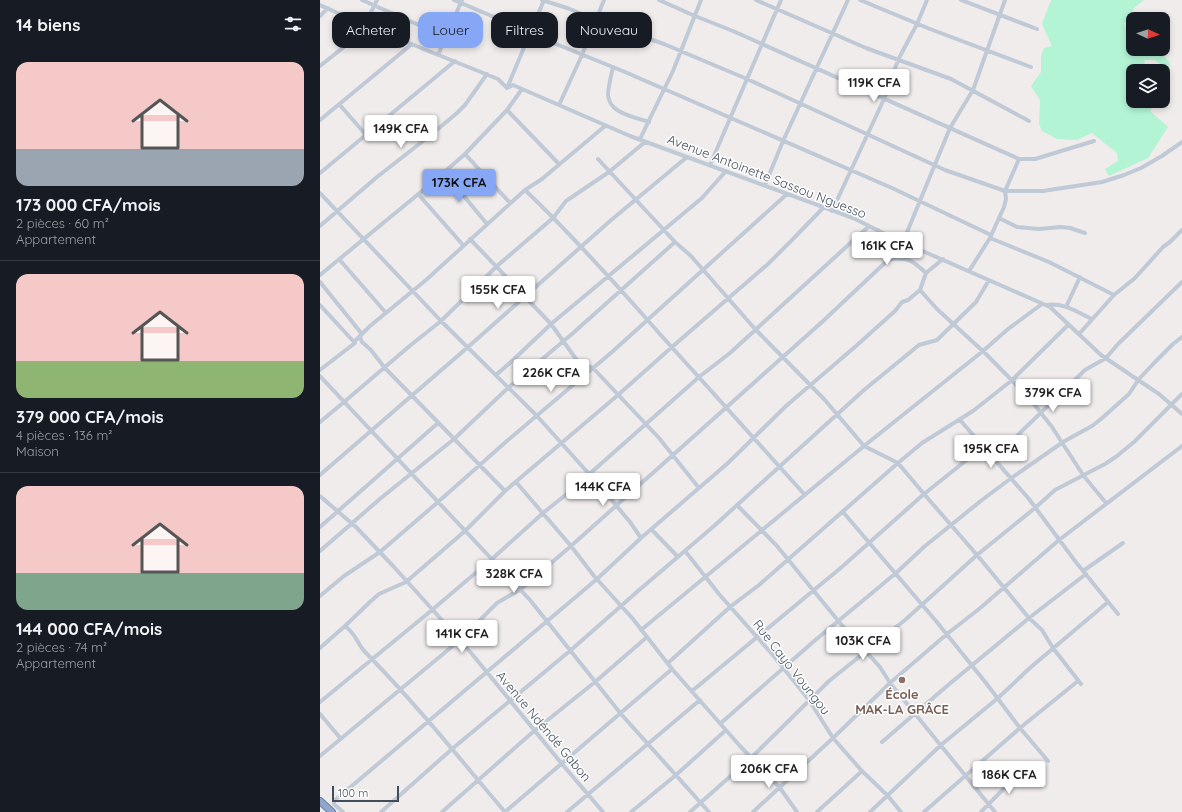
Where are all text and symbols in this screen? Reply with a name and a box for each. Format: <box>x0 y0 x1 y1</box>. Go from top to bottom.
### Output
chip: Acheter <box>332 12 410 48</box>
chip: Louer <box>418 12 483 48</box>
chip: Filtres <box>491 12 558 48</box>
chip: Nouveau <box>566 12 652 48</box>
north arrow <box>1126 12 1170 56</box>
map controls <box>1126 12 1170 108</box>
icon: filters <box>282 13 304 35</box>
text: 14 biens <box>16 14 80 35</box>
button: layers <box>1126 64 1170 108</box>
pin: 119K CFA <box>833 69 915 103</box>
text: 119K CFA <box>847 74 901 90</box>
icon: home <box>124 88 196 160</box>
pin: 149K CFA <box>360 115 442 149</box>
text: 149K CFA <box>373 120 429 136</box>
street label: Avenue Antoinette Sassou Nguesso <box>665 131 869 221</box>
pin: 173K CFA <box>418 169 500 203</box>
text: 173K CFA <box>432 174 486 190</box>
text: 173 000 CFA/mois <box>16 194 161 215</box>
text: 2 pièces · 60 m² <box>16 215 109 231</box>
text: Appartement <box>16 231 96 247</box>
pin: 161K CFA <box>846 232 928 266</box>
text: 161K CFA <box>861 237 913 253</box>
pin: 155K CFA <box>457 276 539 310</box>
text: 155K CFA <box>470 281 526 297</box>
icon: home <box>124 300 196 372</box>
pin: 226K CFA <box>510 359 592 393</box>
text: 226K CFA <box>522 364 580 380</box>
pin: 379K CFA <box>1012 379 1094 413</box>
text: 379K CFA <box>1024 384 1082 400</box>
text: 379 000 CFA/mois <box>16 406 164 427</box>
text: 4 pièces · 136 m² <box>16 427 112 443</box>
pin: 195K CFA <box>950 435 1032 469</box>
text: 195K CFA <box>963 440 1019 456</box>
text: Maison <box>16 443 59 459</box>
pin: 144K CFA <box>562 473 644 507</box>
text: 144K CFA <box>575 478 631 494</box>
icon: home <box>124 512 196 584</box>
pin: 328K CFA <box>473 560 555 594</box>
text: 328K CFA <box>485 565 543 581</box>
street label: Rue Cayo Voungou <box>750 616 834 718</box>
text: 144 000 CFA/mois <box>16 618 162 639</box>
pin: 141K CFA <box>421 620 503 654</box>
text: 141K CFA <box>436 625 488 641</box>
pin: 103K CFA <box>822 627 904 661</box>
text: 103K CFA <box>835 632 891 648</box>
text: 2 pièces · 74 m² <box>16 639 107 655</box>
text: Appartement <box>16 655 96 671</box>
street label: Avenue Ndéndé Gabon <box>493 667 595 785</box>
marker: École MAK-LA GRÂCE <box>897 675 907 685</box>
place label: École MAK-LA GRÂCE <box>855 686 949 717</box>
pin: 206K CFA <box>728 755 810 789</box>
text: 206K CFA <box>740 760 798 776</box>
pin: 186K CFA <box>968 761 1050 795</box>
text: 186K CFA <box>982 766 1036 782</box>
scale bar <box>332 784 399 803</box>
text: 100 m <box>338 786 368 800</box>

